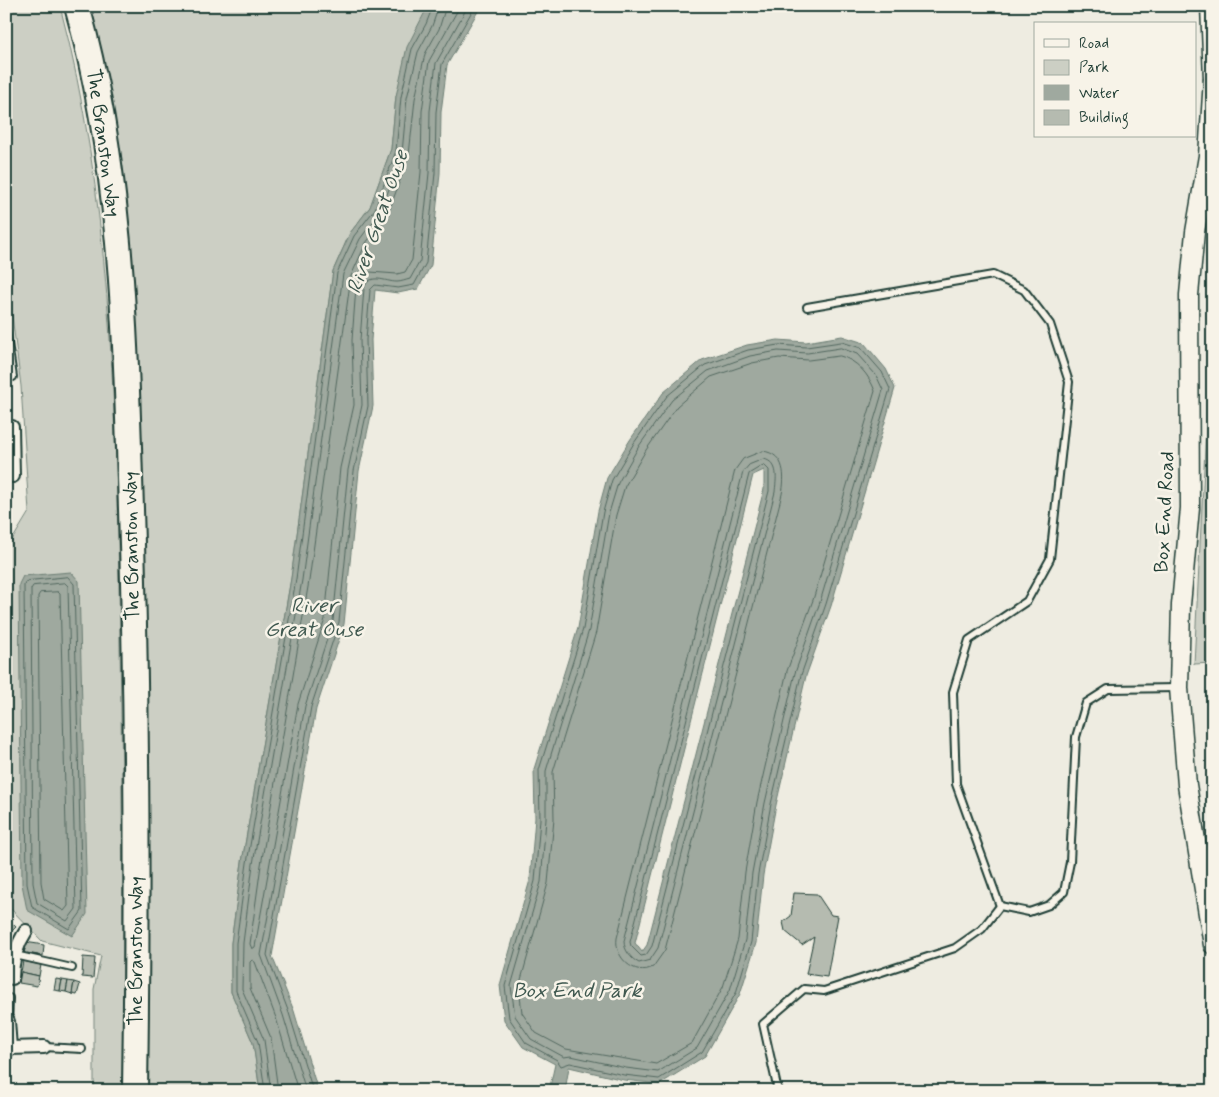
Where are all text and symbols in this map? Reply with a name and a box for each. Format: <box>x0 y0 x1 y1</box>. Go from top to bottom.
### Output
legend <box>1034 22 1196 138</box>
text: Road <box>1079 34 1109 54</box>
text: Park <box>1079 58 1109 78</box>
street label: The Branston Way <box>79 67 127 219</box>
text: Water <box>1079 84 1119 104</box>
text: Building <box>1079 108 1129 129</box>
water label: River Great Ouse <box>340 145 416 298</box>
street label: Box End Road <box>1148 451 1182 573</box>
street label: The Branston Way <box>117 471 147 621</box>
water label: River Great Ouse <box>265 592 365 644</box>
street label: The Branston Way <box>123 876 150 1026</box>
water label: Box End Park <box>513 977 643 1005</box>

